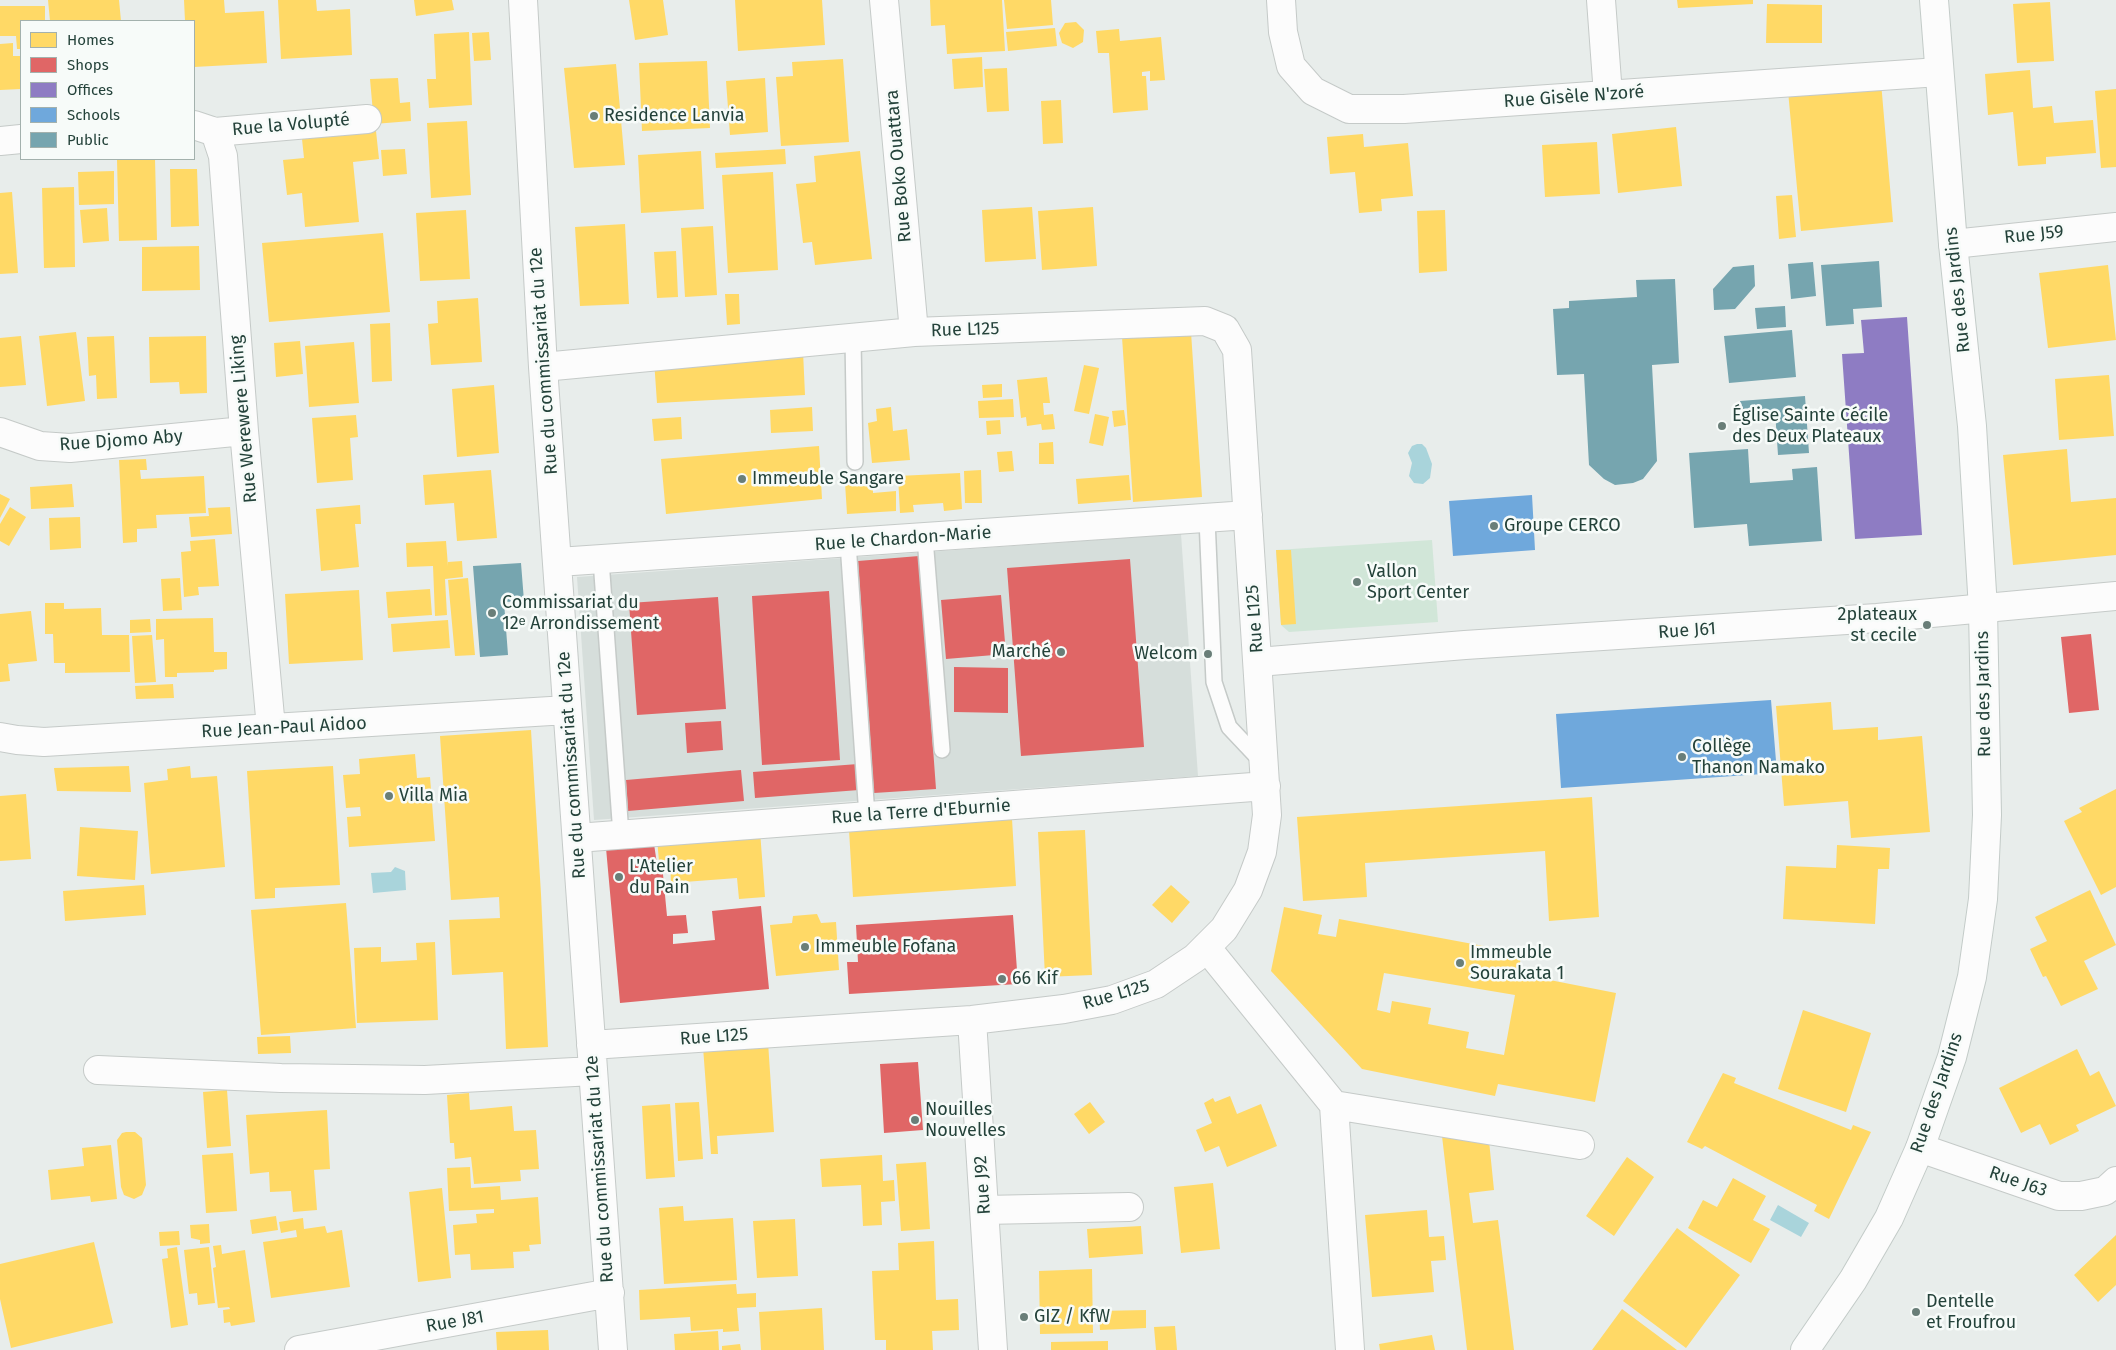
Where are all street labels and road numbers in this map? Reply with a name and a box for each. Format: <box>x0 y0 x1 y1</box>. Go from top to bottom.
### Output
street label: Rue Gisèle N'zoré <box>1503 81 1645 113</box>
street label: Rue Boko Ouattara <box>882 89 916 243</box>
street label: Rue la Volupté <box>231 109 351 141</box>
street label: Rue J59 <box>2003 221 2065 249</box>
street label: Rue des Jardins <box>1941 226 1975 354</box>
street label: Rue du commissariat du 12e <box>525 246 563 476</box>
street label: Rue L125 <box>930 318 1000 342</box>
street label: Rue Werewere Liking <box>226 334 262 504</box>
street label: Rue Djomo Aby <box>59 426 183 456</box>
street label: Rue le Chardon-Marie <box>814 522 992 556</box>
street label: Rue L125 <box>1242 584 1268 654</box>
street label: Rue J61 <box>1657 618 1717 644</box>
street label: Rue des Jardins <box>1972 631 1996 757</box>
street label: Rue du commissariat du 12e <box>553 650 591 880</box>
street label: Rue Jean-Paul Aidoo <box>201 713 367 743</box>
street label: Rue la Terre d'Eburnie <box>831 795 1011 829</box>
street label: Rue L125 <box>1080 975 1152 1015</box>
street label: Rue L125 <box>679 1024 749 1050</box>
street label: Rue des Jardins <box>1906 1030 1968 1156</box>
street label: Rue du commissariat du 12e <box>581 1054 619 1284</box>
street label: Rue J92 <box>970 1155 996 1215</box>
street label: Rue J63 <box>1986 1162 2050 1202</box>
street label: Rue J81 <box>424 1306 486 1338</box>

